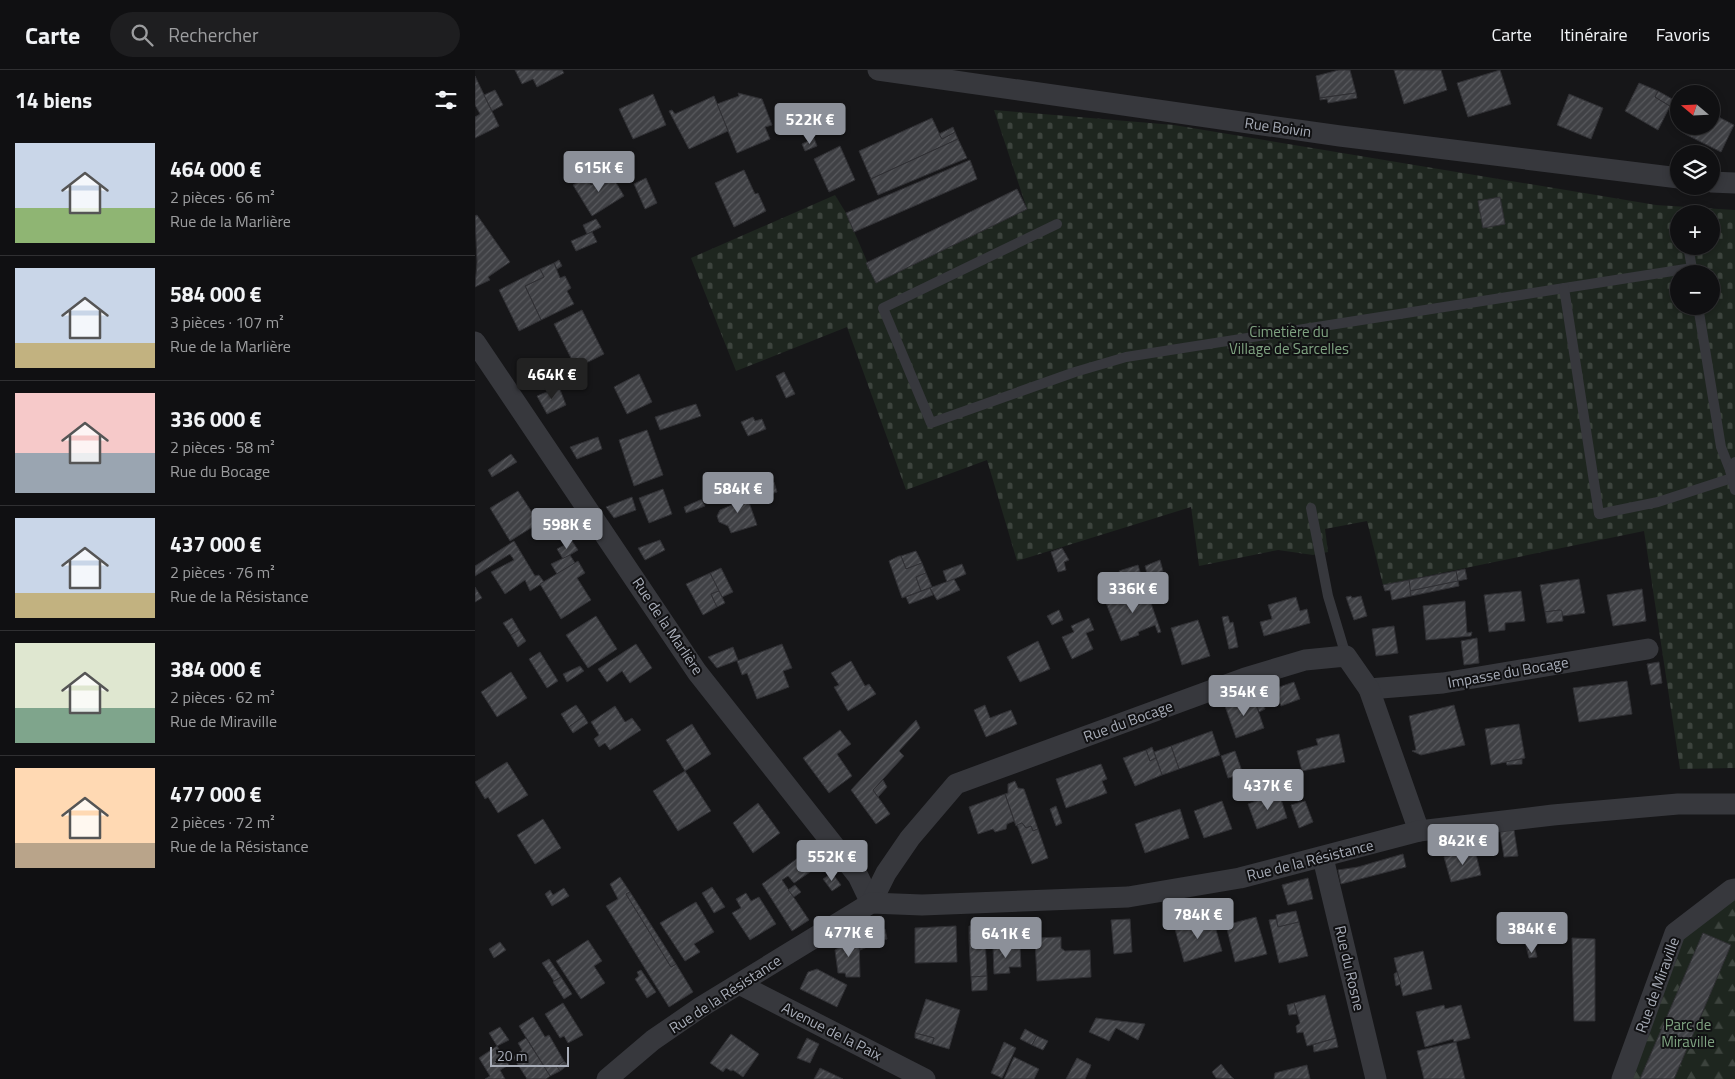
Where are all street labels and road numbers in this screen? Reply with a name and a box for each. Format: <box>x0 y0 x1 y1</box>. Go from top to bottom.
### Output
street label: Rue Boivin <box>1243 111 1313 143</box>
street label: Rue de la Marlière <box>627 573 709 679</box>
street label: Impasse du Bocage <box>1446 650 1570 694</box>
street label: Rue du Bocage <box>1080 694 1176 748</box>
street label: Rue de la Résistance <box>1244 833 1376 887</box>
street label: Rue du Rosne <box>1329 923 1371 1013</box>
street label: Rue de Miraville <box>1629 934 1685 1036</box>
street label: Rue de la Résistance <box>664 949 786 1039</box>
street label: Avenue de la Paix <box>778 996 886 1066</box>

